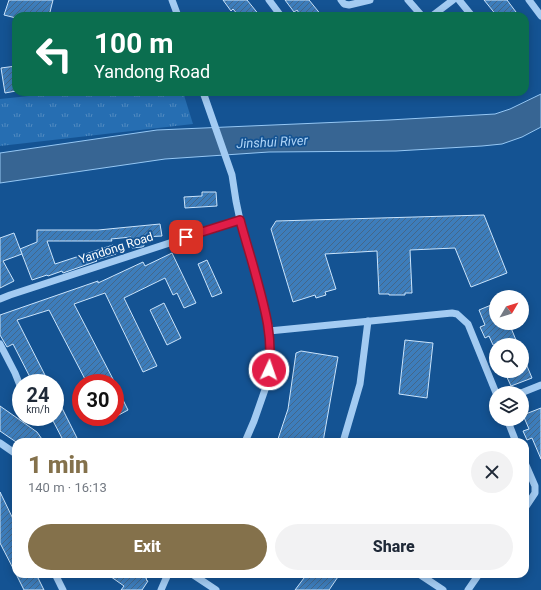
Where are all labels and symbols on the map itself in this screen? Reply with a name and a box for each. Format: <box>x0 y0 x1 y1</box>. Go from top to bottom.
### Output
water label: Jinshui River <box>236 133 309 151</box>
pin <box>169 220 203 254</box>
street label: Yandong Road <box>77 229 155 267</box>
north arrow <box>489 290 529 330</box>
position arrow <box>248 349 290 391</box>
speed limit sign: 30 <box>72 374 124 426</box>

